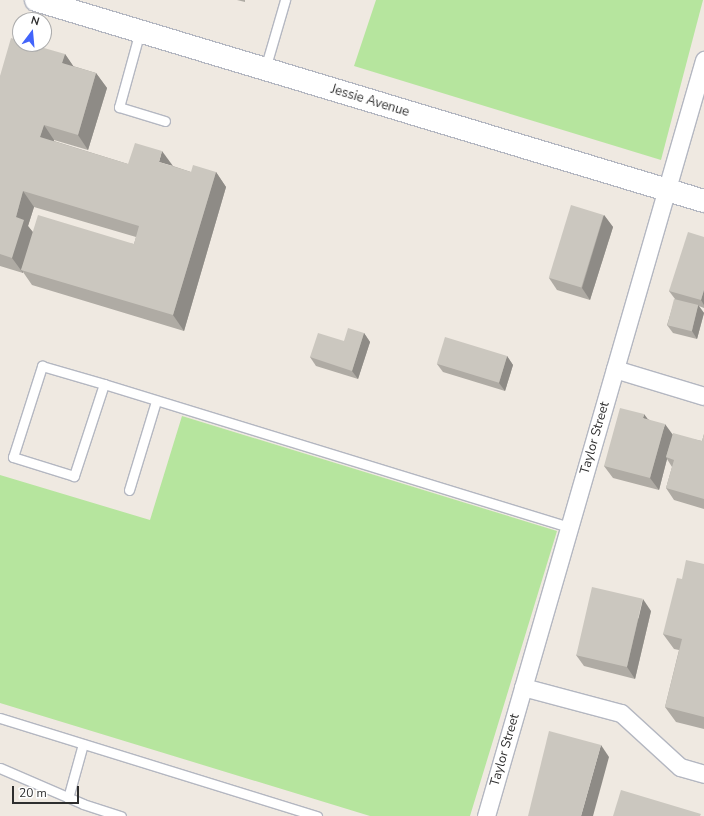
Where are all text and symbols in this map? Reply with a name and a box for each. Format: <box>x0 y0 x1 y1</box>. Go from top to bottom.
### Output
north arrow <box>12 12 52 52</box>
text: N <box>29 13 41 29</box>
street label: Jessie Avenue <box>329 82 411 120</box>
street label: Taylor Street <box>577 400 613 476</box>
street label: Taylor Street <box>487 712 523 788</box>
scale bar <box>14 778 81 804</box>
text: 20 m <box>19 785 47 801</box>

